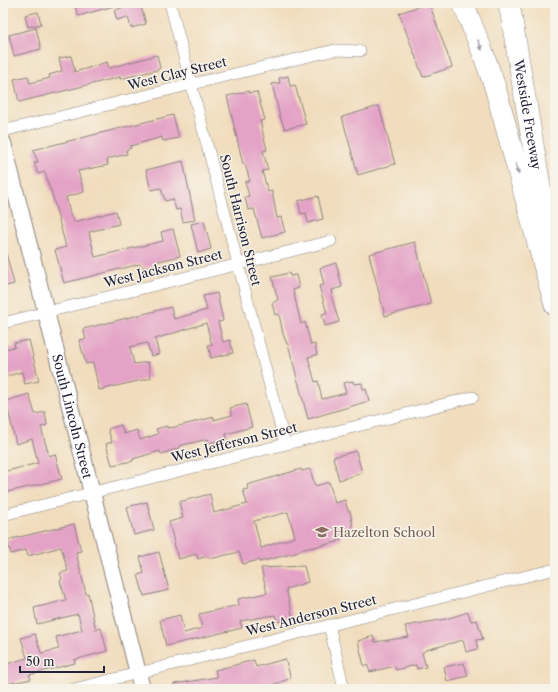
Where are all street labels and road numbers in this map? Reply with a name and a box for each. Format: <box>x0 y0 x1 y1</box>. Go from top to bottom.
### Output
street label: West Clay Street <box>125 53 229 93</box>
street label: Westside Freeway <box>511 57 545 171</box>
street label: South Harrison Street <box>217 153 265 288</box>
street label: West Jackson Street <box>101 245 224 291</box>
street label: South Lincoln Street <box>49 352 96 481</box>
street label: West Jefferson Street <box>168 418 299 466</box>
street label: West Anderson Street <box>243 591 378 639</box>

